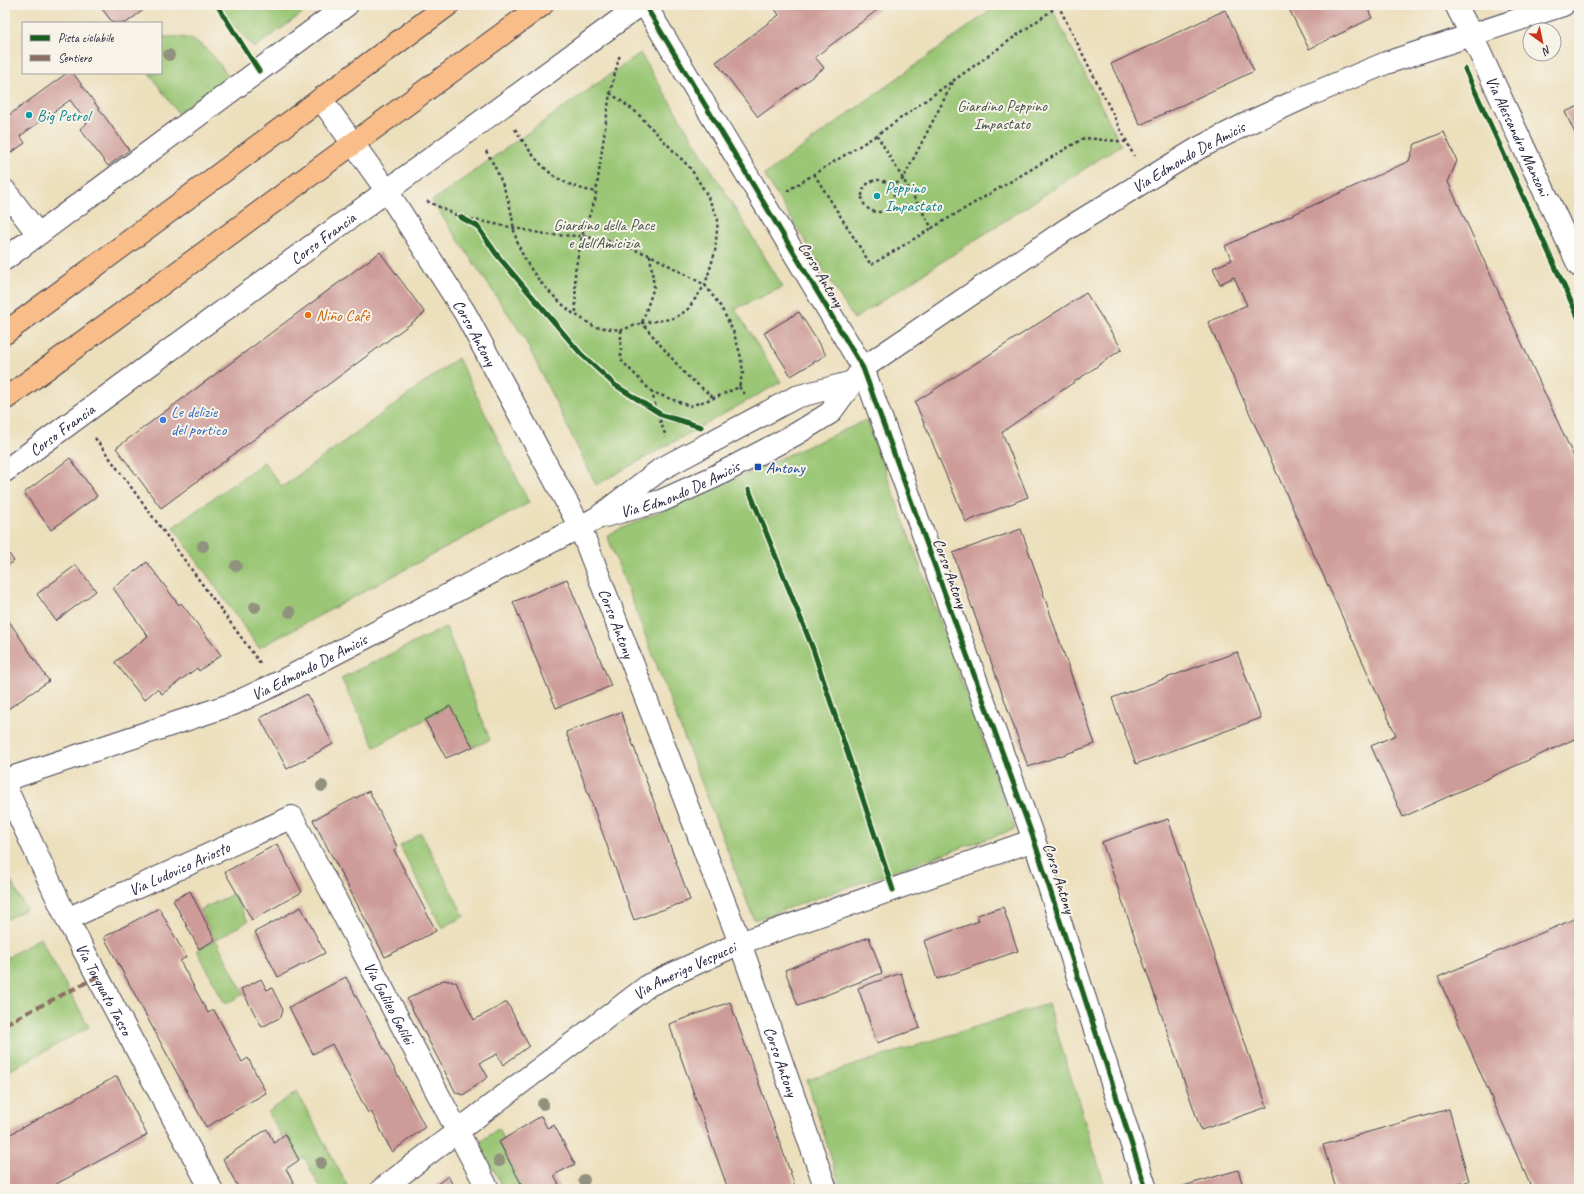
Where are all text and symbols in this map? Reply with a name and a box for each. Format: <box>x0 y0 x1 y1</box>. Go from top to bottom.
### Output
legend <box>22 22 162 74</box>
north arrow <box>1522 22 1562 62</box>
text: Pista ciclabile <box>58 30 114 46</box>
text: N <box>1539 43 1554 59</box>
text: Sentiero <box>58 50 92 66</box>
street label: Via Alessandro Manzoni <box>1481 73 1555 201</box>
park label: Giardino Peppino Impastato <box>957 96 1048 134</box>
place label: Big Petrol <box>37 106 93 126</box>
marker: Big Petrol <box>24 110 34 120</box>
street label: Via Edmondo De Amicis <box>1129 117 1250 198</box>
place label: Peppino Impastato <box>885 178 943 216</box>
marker: Peppino Impastato <box>872 191 882 201</box>
street label: Corso Francia <box>287 207 361 269</box>
park label: Giardino della Pace e dell'Amicizia <box>553 215 656 253</box>
street label: Corso Antony <box>794 238 849 312</box>
street label: Corso Antony <box>448 296 501 371</box>
place label: Niño Cafè <box>316 306 371 326</box>
marker: Niño Cafè <box>303 310 313 320</box>
street label: Corso Francia <box>26 399 100 461</box>
place label: Le delizie del portico <box>171 402 228 440</box>
marker: Le delizie del portico <box>158 415 168 425</box>
street label: Via Edmondo De Amicis <box>618 456 744 522</box>
place label: Antony <box>766 458 806 478</box>
marker: Antony <box>753 462 763 472</box>
street label: Corso Antony <box>928 536 972 612</box>
street label: Corso Antony <box>594 586 639 663</box>
street label: Via Edmondo De Amicis <box>248 629 372 705</box>
street label: Via Ludovico Ariosto <box>126 837 234 901</box>
street label: Corso Antony <box>1038 841 1080 917</box>
street label: Via Amerigo Vespucci <box>629 937 741 1005</box>
street label: Via Torquato Tasso <box>71 940 137 1041</box>
street label: Via Galileo Galilei <box>359 959 420 1050</box>
street label: Corso Antony <box>759 1024 802 1101</box>

